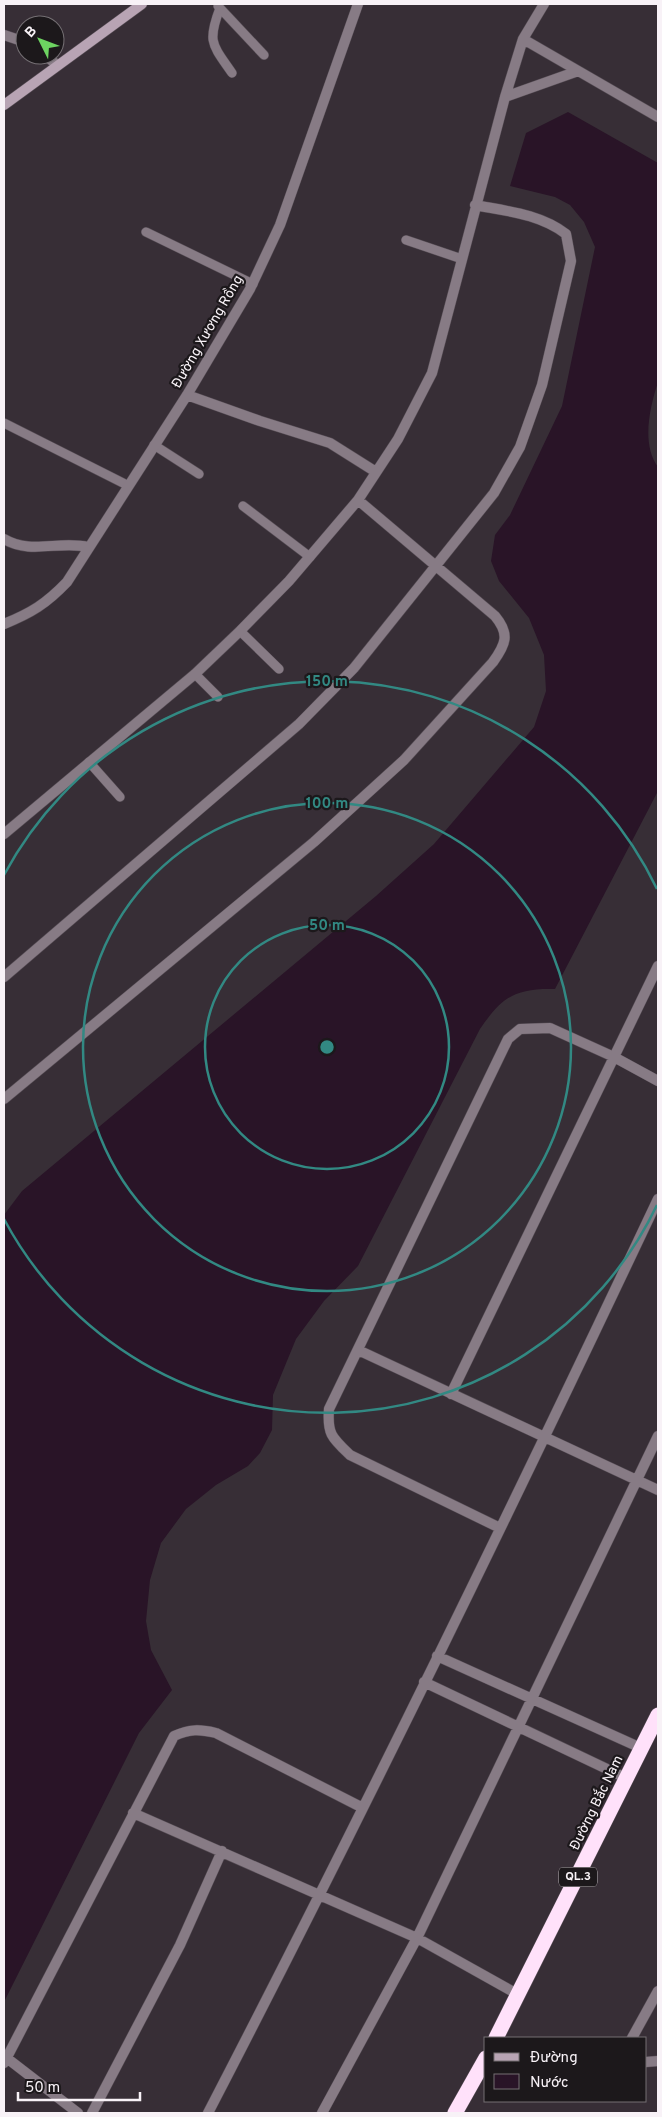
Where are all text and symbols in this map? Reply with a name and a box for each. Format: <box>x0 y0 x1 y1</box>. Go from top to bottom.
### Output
north arrow <box>15 15 65 65</box>
text: B <box>22 23 41 42</box>
street label: Đường Xương Rồng <box>169 272 247 392</box>
text: 150 m <box>306 673 348 692</box>
text: 100 m <box>306 795 348 814</box>
text: 50 m <box>309 917 345 936</box>
centre of rings <box>318 1038 336 1056</box>
street label: Đường Bắc Nam <box>566 1752 627 1853</box>
road number: QL.3 <box>559 1868 597 1886</box>
legend <box>484 2037 647 2102</box>
text: Đường <box>530 2049 578 2068</box>
scale bar <box>18 2070 140 2102</box>
text: Nước <box>530 2074 569 2093</box>
text: 50 m <box>25 2079 60 2098</box>

